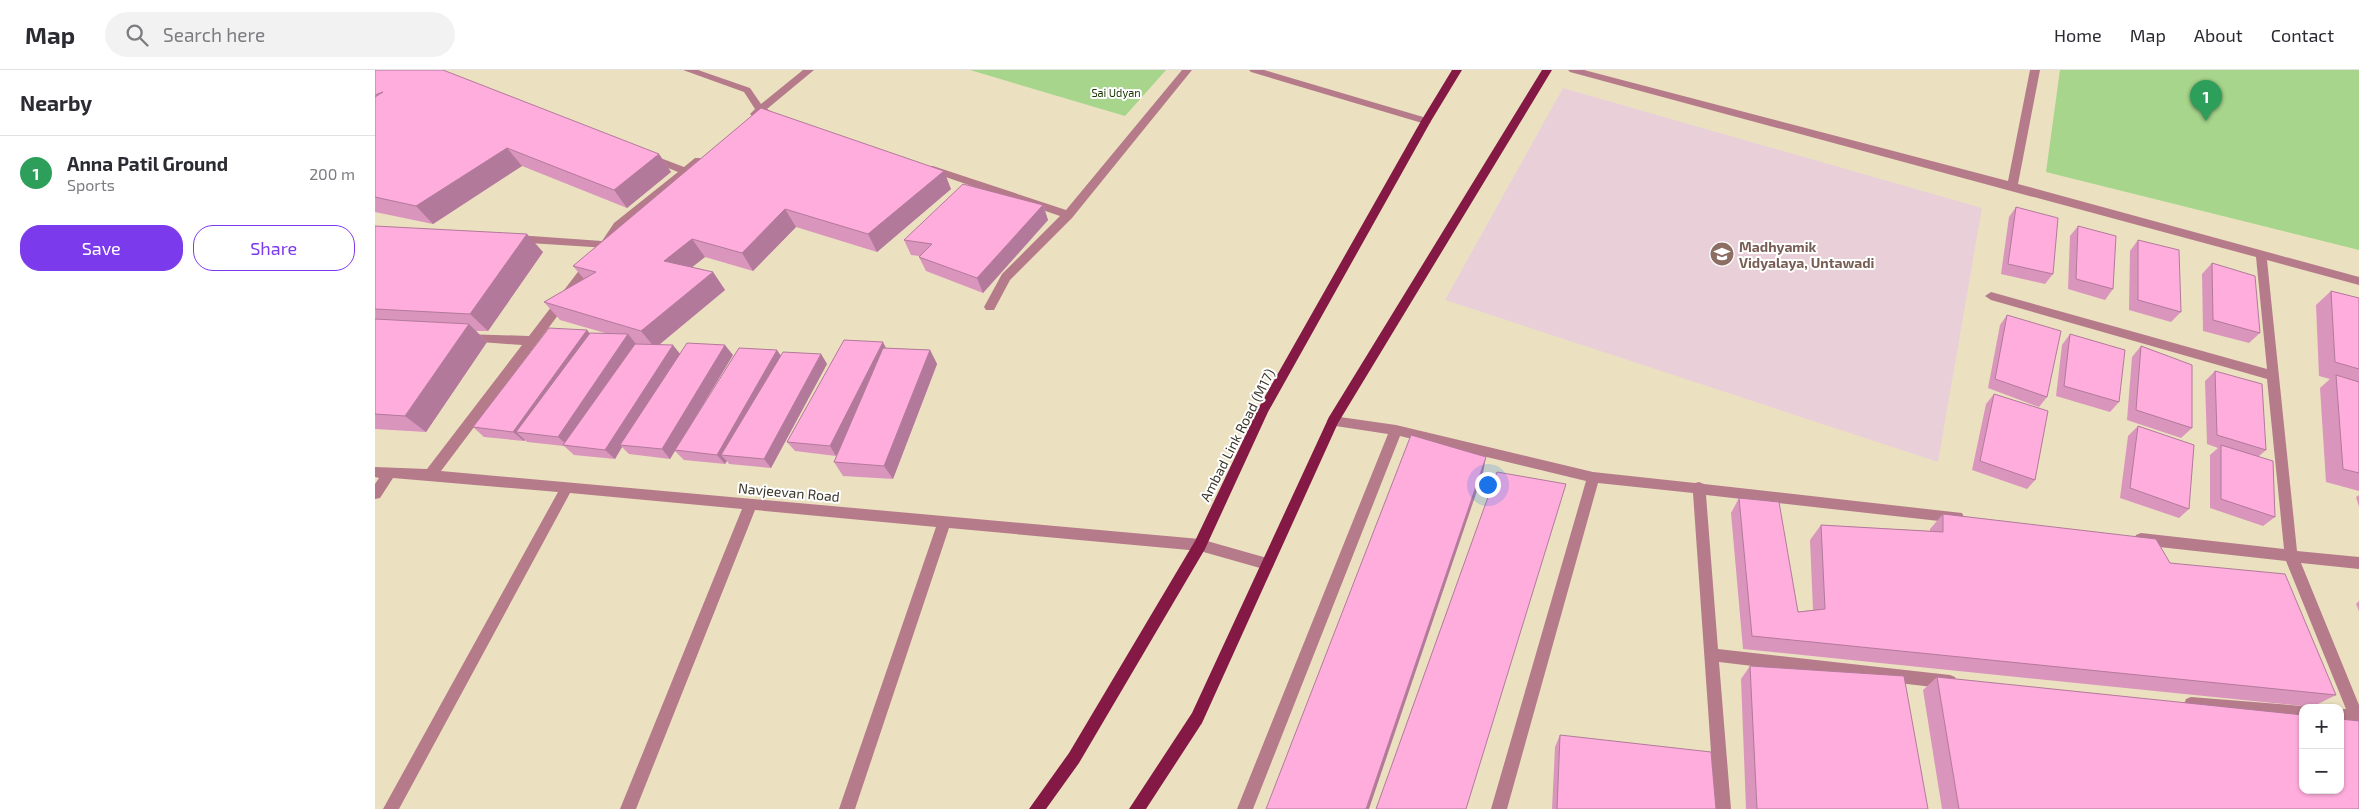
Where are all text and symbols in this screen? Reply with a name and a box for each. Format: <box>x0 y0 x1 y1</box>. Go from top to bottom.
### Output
search box <box>105 12 455 57</box>
text: Map <box>25 20 75 49</box>
icon: search <box>123 21 151 49</box>
text: Search here <box>163 23 265 46</box>
text: Home <box>2054 24 2102 46</box>
text: Map <box>2130 24 2166 46</box>
text: About <box>2194 24 2243 46</box>
text: Contact <box>2271 24 2334 46</box>
pin: 1 <box>2190 80 2222 121</box>
park label: Sai Udyan <box>1091 86 1141 99</box>
text: Nearby <box>20 90 92 115</box>
text: Anna Patil Ground <box>67 152 228 175</box>
text: 1 <box>33 164 39 183</box>
text: 200 m <box>309 164 355 183</box>
text: Sports <box>67 175 115 194</box>
button: Save <box>20 225 183 271</box>
button: Share <box>193 225 355 271</box>
place label: Madhyamik Vidyalaya, Untawadi <box>1739 238 1874 271</box>
school or university icon: Madhyamik Vidyalaya, Untawadi <box>1709 241 1735 267</box>
street label: Ambad Link Road (M17) <box>1196 366 1278 504</box>
your location <box>1475 472 1501 498</box>
street label: Navjeevan Road <box>737 479 841 505</box>
map controls <box>2299 704 2344 794</box>
button: + <box>2299 704 2344 749</box>
button: − <box>2299 749 2344 794</box>

